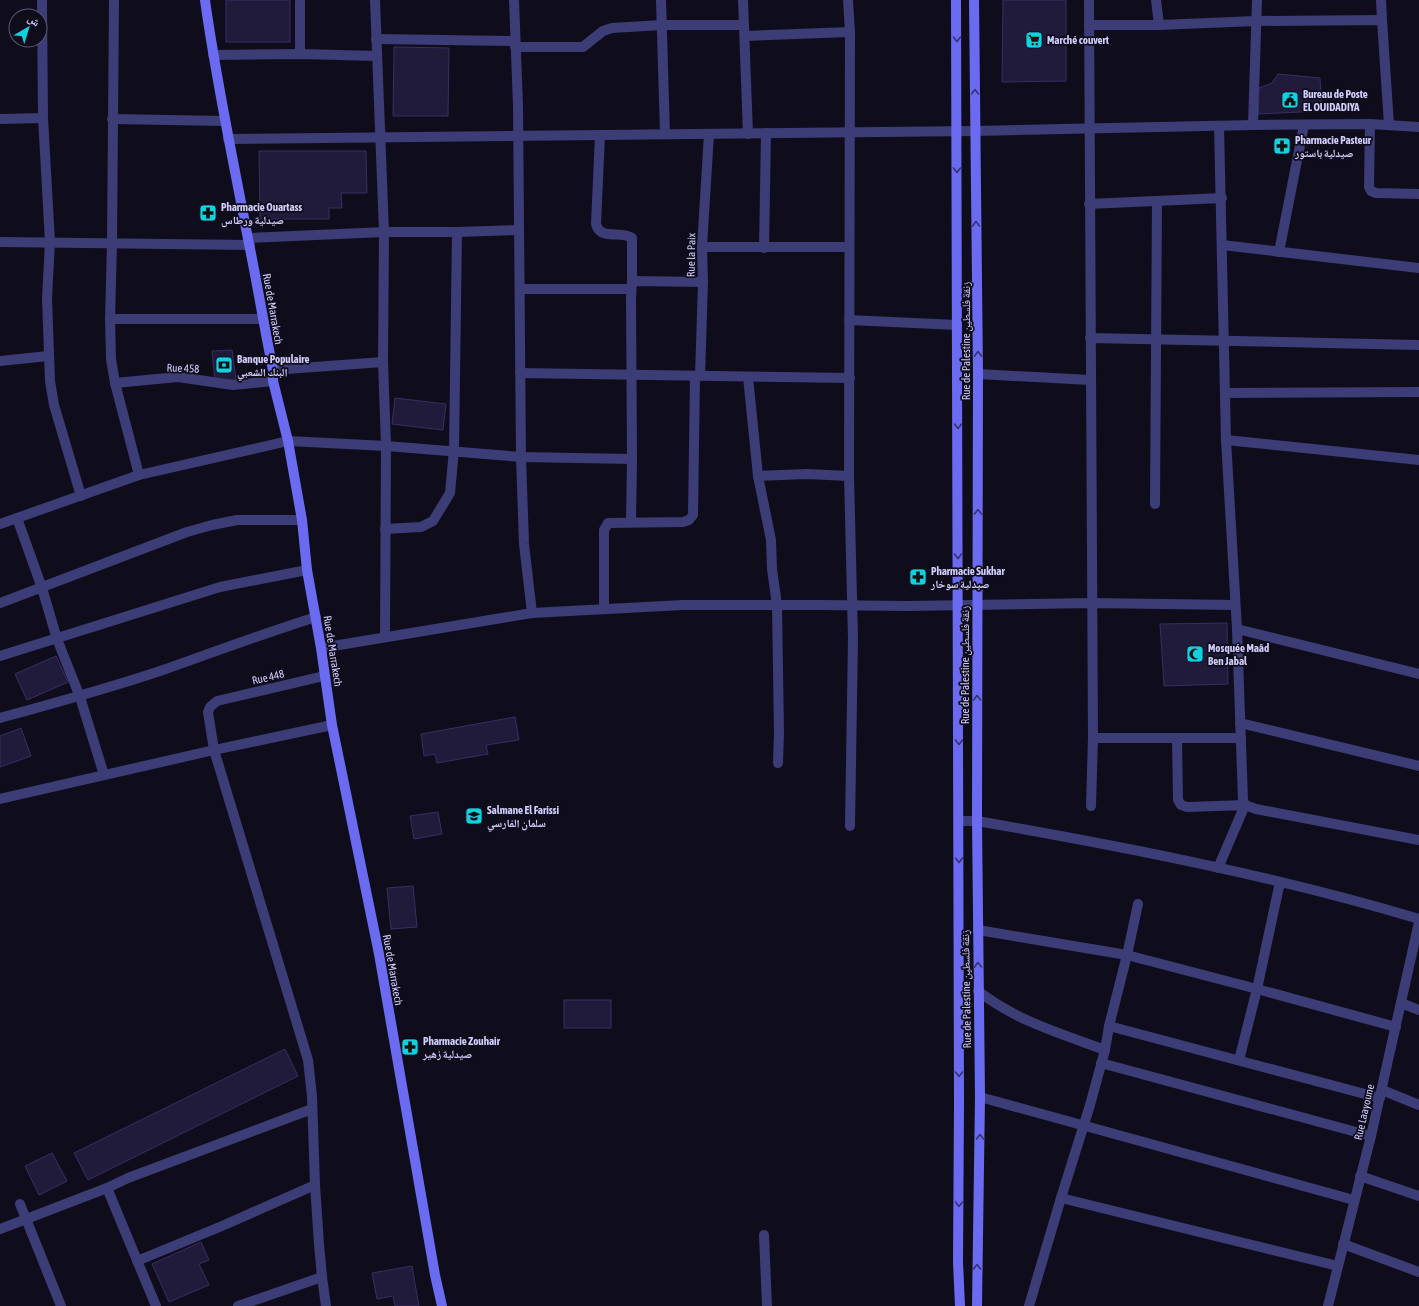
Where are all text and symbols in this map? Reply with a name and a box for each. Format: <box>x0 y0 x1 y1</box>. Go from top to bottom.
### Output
north arrow <box>8 8 48 48</box>
text: ش <box>25 12 43 30</box>
supermarket icon: Marché couvert <box>1024 30 1044 50</box>
place label: Marché couvert <box>1047 34 1110 46</box>
one-way arrow <box>953 36 961 42</box>
place label: Bureau de Poste EL OUIDADIYA <box>1303 88 1368 113</box>
one-way arrow <box>971 89 979 95</box>
public building icon: Bureau de Poste EL OUIDADIYA <box>1280 90 1300 110</box>
place label: Pharmacie Pasteur صيدلية باستور <box>1294 134 1372 160</box>
pharmacy icon: Pharmacie Pasteur صيدلية باستور <box>1272 136 1292 156</box>
one-way arrow <box>953 167 961 173</box>
place label: Pharmacie Ouartass صيدلية ورطاس <box>221 201 302 228</box>
pharmacy icon: Pharmacie Ouartass صيدلية ورطاس <box>198 203 218 223</box>
one-way arrow <box>972 221 980 227</box>
street label: Rue la Paix <box>685 232 697 277</box>
street label: Rue de Marrakech <box>261 273 285 345</box>
street label: Rue de Palestine زنقة فلسطين <box>960 282 973 400</box>
one-way arrow <box>974 351 982 357</box>
place label: Banque Populaire البنك الشعبي <box>237 353 309 381</box>
bank icon: Banque Populaire البنك الشعبي <box>214 355 234 375</box>
street label: Rue 458 <box>166 361 200 375</box>
one-way arrow <box>954 423 962 429</box>
one-way arrow <box>974 509 982 515</box>
one-way arrow <box>954 553 962 559</box>
place label: Pharmacie Sukhar صيدلية سوخار <box>930 565 1005 591</box>
pharmacy icon: Pharmacie Sukhar صيدلية سوخار <box>908 567 928 587</box>
street label: Rue de Palestine زنقة فلسطين <box>959 606 972 724</box>
street label: Rue de Marrakech <box>321 615 345 687</box>
place label: Mosquée Maâd Ben Jabal <box>1208 642 1269 667</box>
mosque icon: Mosquée Maâd Ben Jabal <box>1185 644 1205 664</box>
street label: Rue 448 <box>251 667 285 687</box>
one-way arrow <box>973 695 981 701</box>
one-way arrow <box>955 739 963 745</box>
place label: Salmane El Farissi سلمان الفارسي <box>487 804 559 832</box>
school or university icon: Salmane El Farissi سلمان الفارسي <box>464 806 484 826</box>
one-way arrow <box>955 857 963 863</box>
street label: Rue de Palestine زنقة فلسطين <box>959 930 974 1048</box>
street label: Rue de Marrakech <box>381 934 405 1006</box>
one-way arrow <box>974 962 982 968</box>
place label: Pharmacie Zouhair صيدلية زهير <box>422 1035 501 1061</box>
pharmacy icon: Pharmacie Zouhair صيدلية زهير <box>400 1037 420 1057</box>
one-way arrow <box>955 1071 963 1077</box>
street label: Rue Laayoune <box>1352 1083 1376 1141</box>
one-way arrow <box>976 1134 984 1140</box>
one-way arrow <box>955 1201 963 1207</box>
one-way arrow <box>973 1264 981 1270</box>

